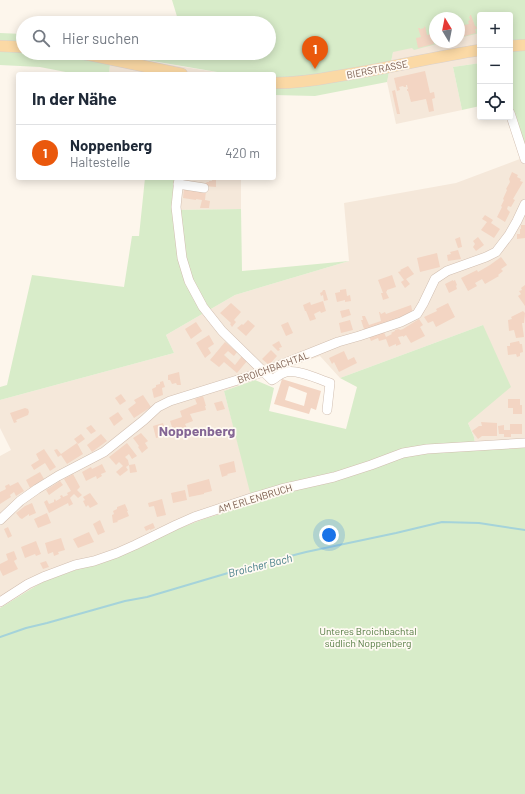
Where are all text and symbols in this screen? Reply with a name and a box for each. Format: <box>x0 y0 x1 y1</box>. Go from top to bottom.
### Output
north arrow <box>429 12 465 48</box>
map controls <box>477 12 513 120</box>
button: + <box>477 12 513 48</box>
search box <box>16 16 276 60</box>
icon: search <box>30 27 52 49</box>
text: Hier suchen <box>62 29 139 47</box>
pin: 1 <box>302 36 328 69</box>
button: − <box>477 48 513 84</box>
street label: BIERSTRASSE <box>345 57 409 81</box>
button: locate <box>477 84 513 120</box>
text: In der Nähe <box>32 88 117 108</box>
text: Noppenberg <box>70 136 152 154</box>
text: 1 <box>43 145 47 161</box>
text: 420 m <box>225 145 260 161</box>
text: Haltestelle <box>70 154 130 170</box>
street label: BROICHBACHTAL <box>236 348 311 386</box>
district label: Noppenberg <box>159 422 236 439</box>
street label: AM ERLENBRUCH <box>216 481 294 515</box>
your location <box>319 525 339 545</box>
water label: Broicher Bach <box>227 551 294 579</box>
park label: Unteres Broichbachtal südlich Noppenberg <box>320 625 416 649</box>

